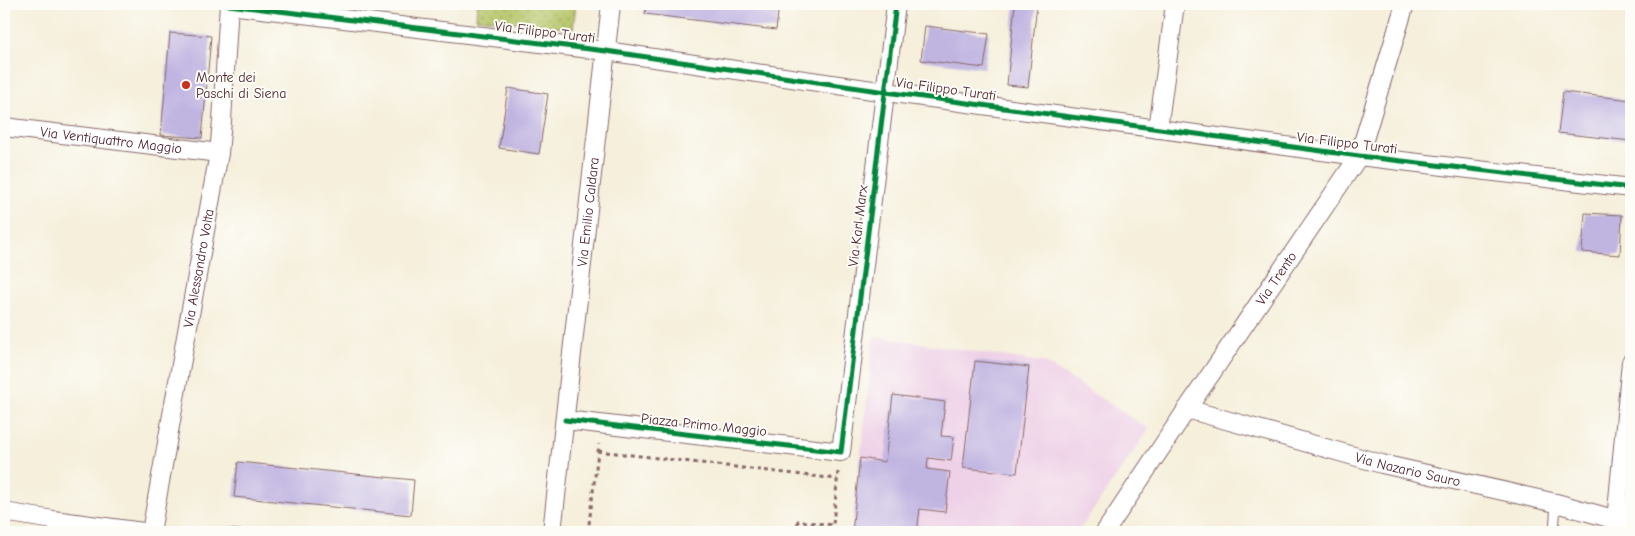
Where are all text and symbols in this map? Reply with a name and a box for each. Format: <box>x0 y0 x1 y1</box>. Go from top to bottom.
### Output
street label: Via Filippo Turati <box>494 17 596 47</box>
place label: Monte dei Paschi di Siena <box>196 69 287 102</box>
street label: Via Filippo Turati <box>895 74 997 104</box>
marker: Monte dei Paschi di Siena <box>180 79 192 91</box>
street label: Via Ventiquattro Maggio <box>39 123 183 157</box>
street label: Via Filippo Turati <box>1296 128 1398 158</box>
street label: Via Emilio Caldara <box>573 156 602 268</box>
street label: Via Karl Marx <box>845 184 871 268</box>
street label: Via Alessandro Volta <box>179 208 217 329</box>
street label: Via Trento <box>1252 248 1300 308</box>
street label: Piazza Primo Maggio <box>640 410 768 440</box>
street label: Via Nazario Sauro <box>1353 448 1462 490</box>

